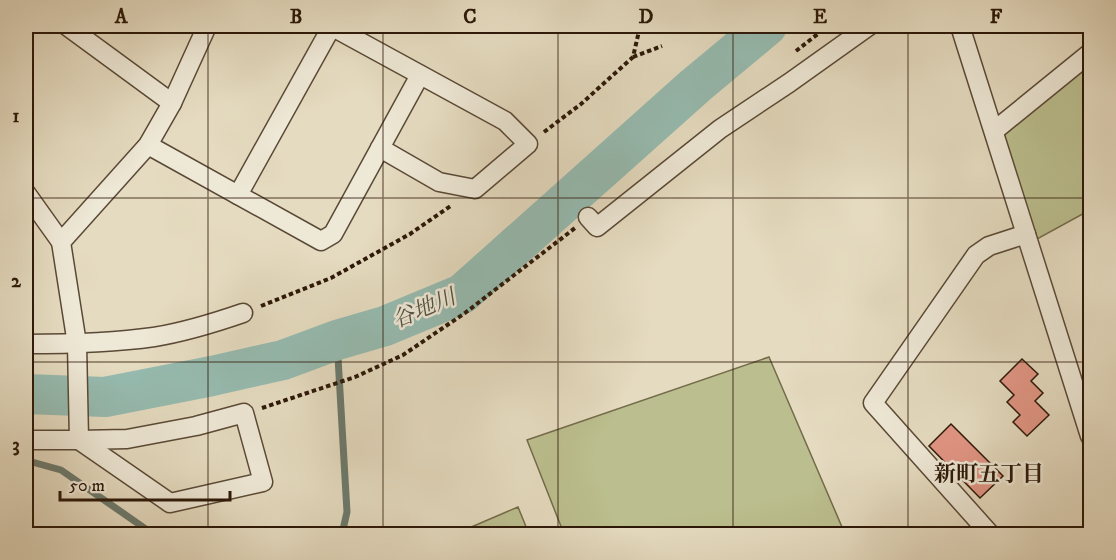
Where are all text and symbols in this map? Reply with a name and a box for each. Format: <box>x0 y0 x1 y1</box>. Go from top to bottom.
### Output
text: A <box>114 5 129 30</box>
text: B <box>290 5 302 30</box>
text: C <box>463 5 477 30</box>
text: D <box>639 5 654 30</box>
text: E <box>813 5 827 30</box>
text: F <box>990 5 1003 30</box>
text: 1 <box>12 104 20 129</box>
text: 2 <box>11 269 22 294</box>
water label: 谷地川 <box>388 283 461 334</box>
text: 3 <box>12 433 20 458</box>
district label: 新町五丁目 <box>934 461 1044 488</box>
scale bar <box>60 464 230 502</box>
text: 50 m <box>69 475 105 497</box>

